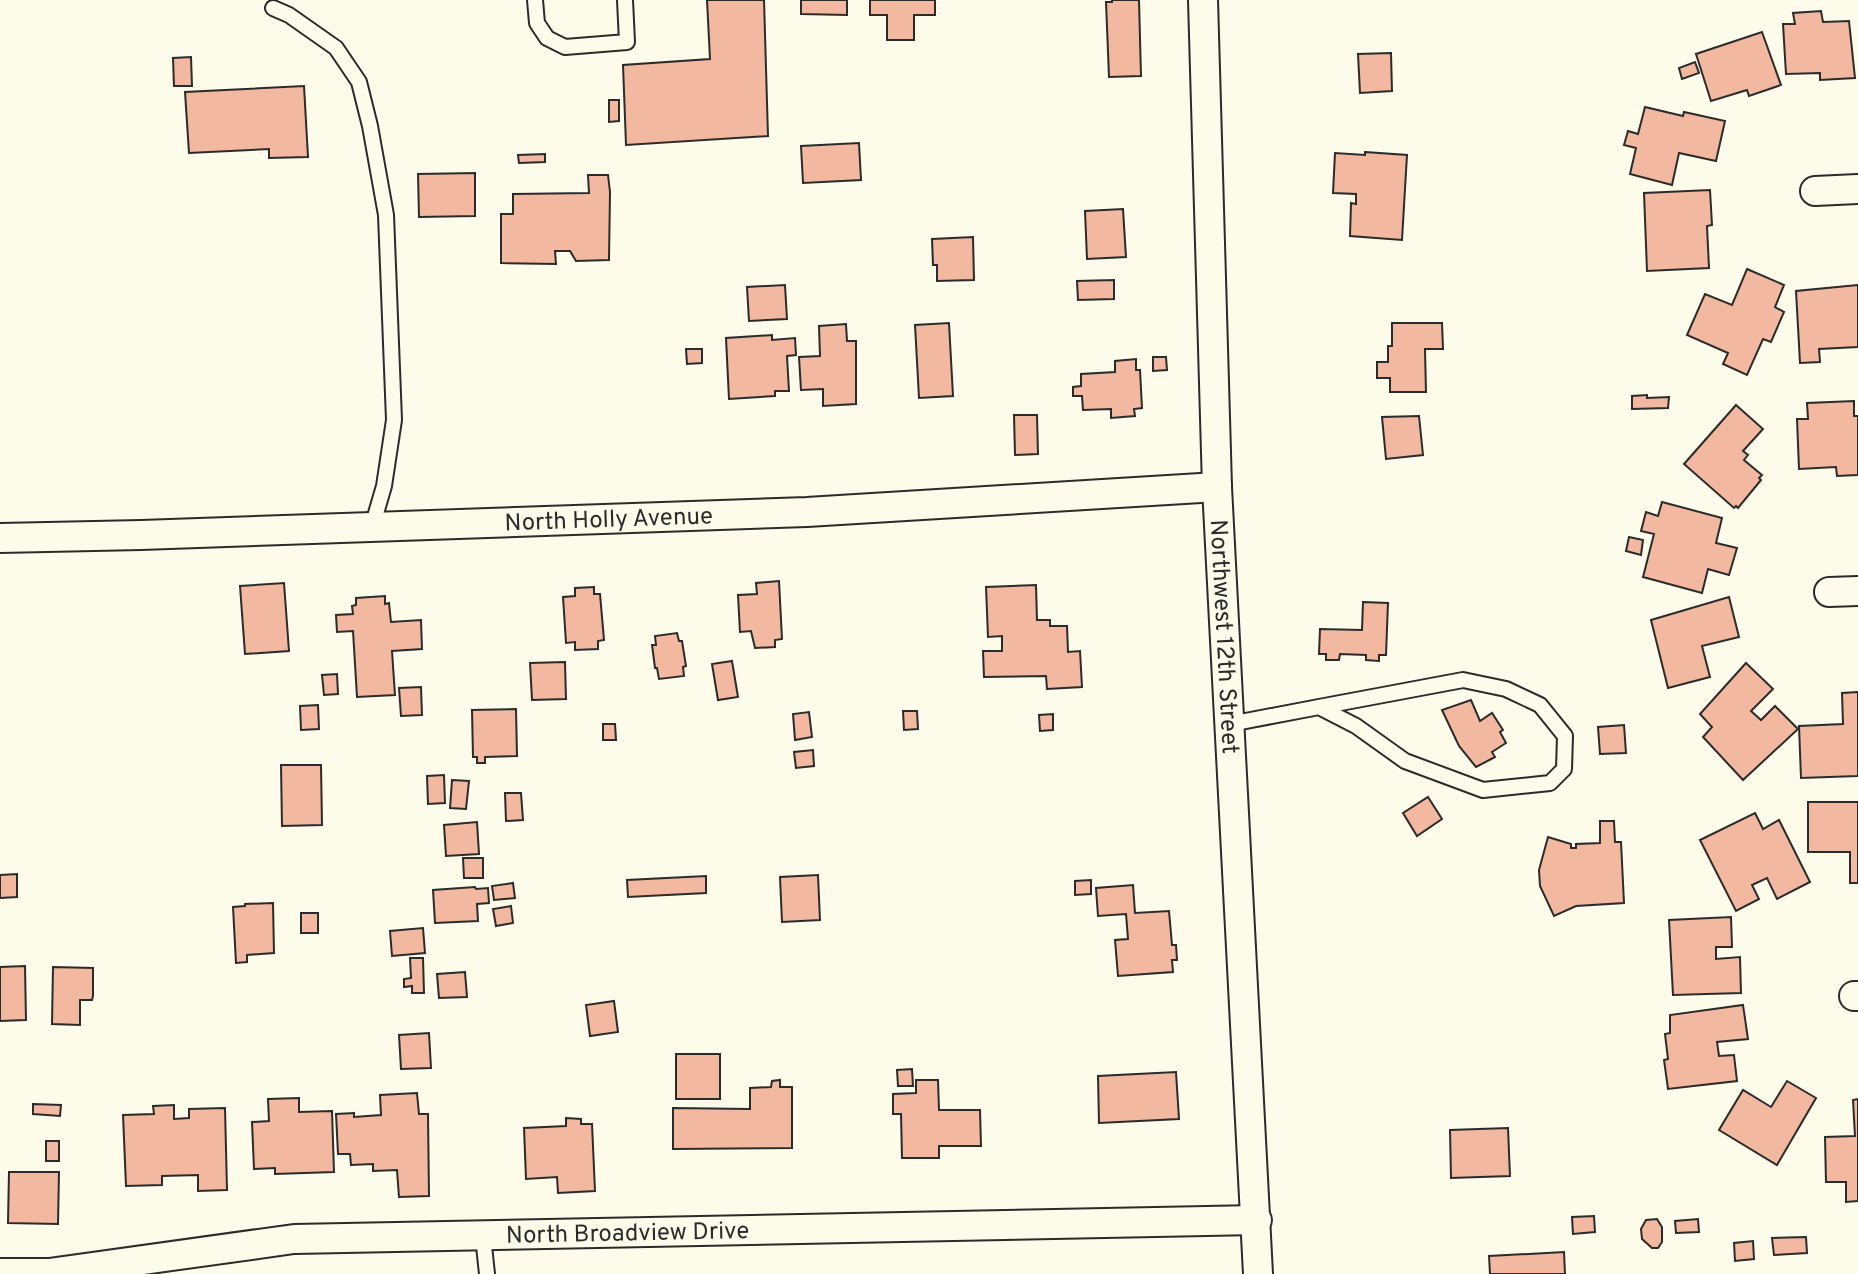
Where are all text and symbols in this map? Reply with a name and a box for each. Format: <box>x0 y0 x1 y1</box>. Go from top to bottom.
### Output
street label: North Holly Avenue <box>504 502 713 539</box>
street label: Northwest 12th Street <box>1202 519 1244 755</box>
street label: North Broadview Drive <box>506 1217 750 1252</box>

